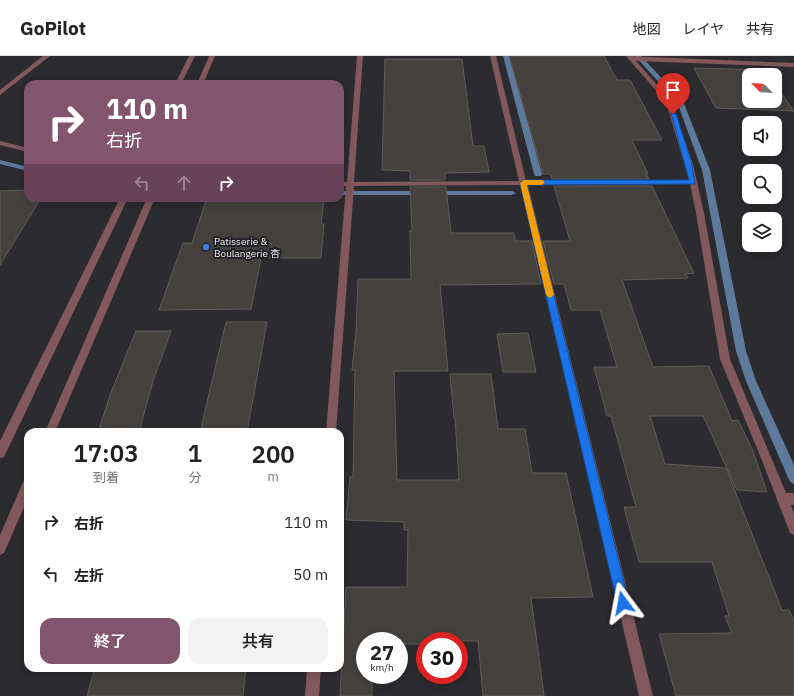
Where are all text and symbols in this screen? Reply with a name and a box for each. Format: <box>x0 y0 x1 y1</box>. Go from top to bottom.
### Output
text: GoPilot <box>20 16 86 40</box>
text: 地図 <box>632 20 660 38</box>
text: レイヤ <box>682 20 724 38</box>
text: 共有 <box>746 20 774 38</box>
north arrow <box>742 68 782 108</box>
map controls <box>742 68 782 252</box>
pin <box>656 73 690 114</box>
icon: arrive <box>662 79 684 101</box>
text: 110 m <box>106 90 188 127</box>
icon: right <box>40 96 92 148</box>
button: sound <box>742 116 782 156</box>
text: 右折 <box>106 129 142 152</box>
button: search <box>742 164 782 204</box>
icon: left <box>131 172 153 194</box>
icon: ahead <box>173 172 195 194</box>
icon: right <box>215 172 237 194</box>
button: layers <box>742 212 782 252</box>
place label: Patisserie & Boulangerie 杏 <box>214 235 280 260</box>
marker: Patisserie & Boulangerie 杏 <box>201 242 211 252</box>
text: 17:03 <box>73 437 139 469</box>
text: 1 <box>188 437 202 469</box>
text: 200 <box>252 438 295 470</box>
text: m <box>267 468 279 485</box>
text: 到着 <box>93 469 119 486</box>
text: 分 <box>189 469 202 486</box>
icon: right <box>40 511 62 533</box>
text: 110 m <box>284 513 328 532</box>
text: 右折 <box>74 514 104 533</box>
icon: left <box>40 563 62 585</box>
text: 50 m <box>293 565 328 584</box>
text: 左折 <box>74 566 104 585</box>
position arrow <box>602 582 644 624</box>
button: 終了 <box>40 618 180 664</box>
button: 共有 <box>188 618 328 664</box>
speed limit sign: 30 <box>416 632 468 684</box>
text: 27 <box>370 639 394 666</box>
text: km/h <box>370 661 394 674</box>

